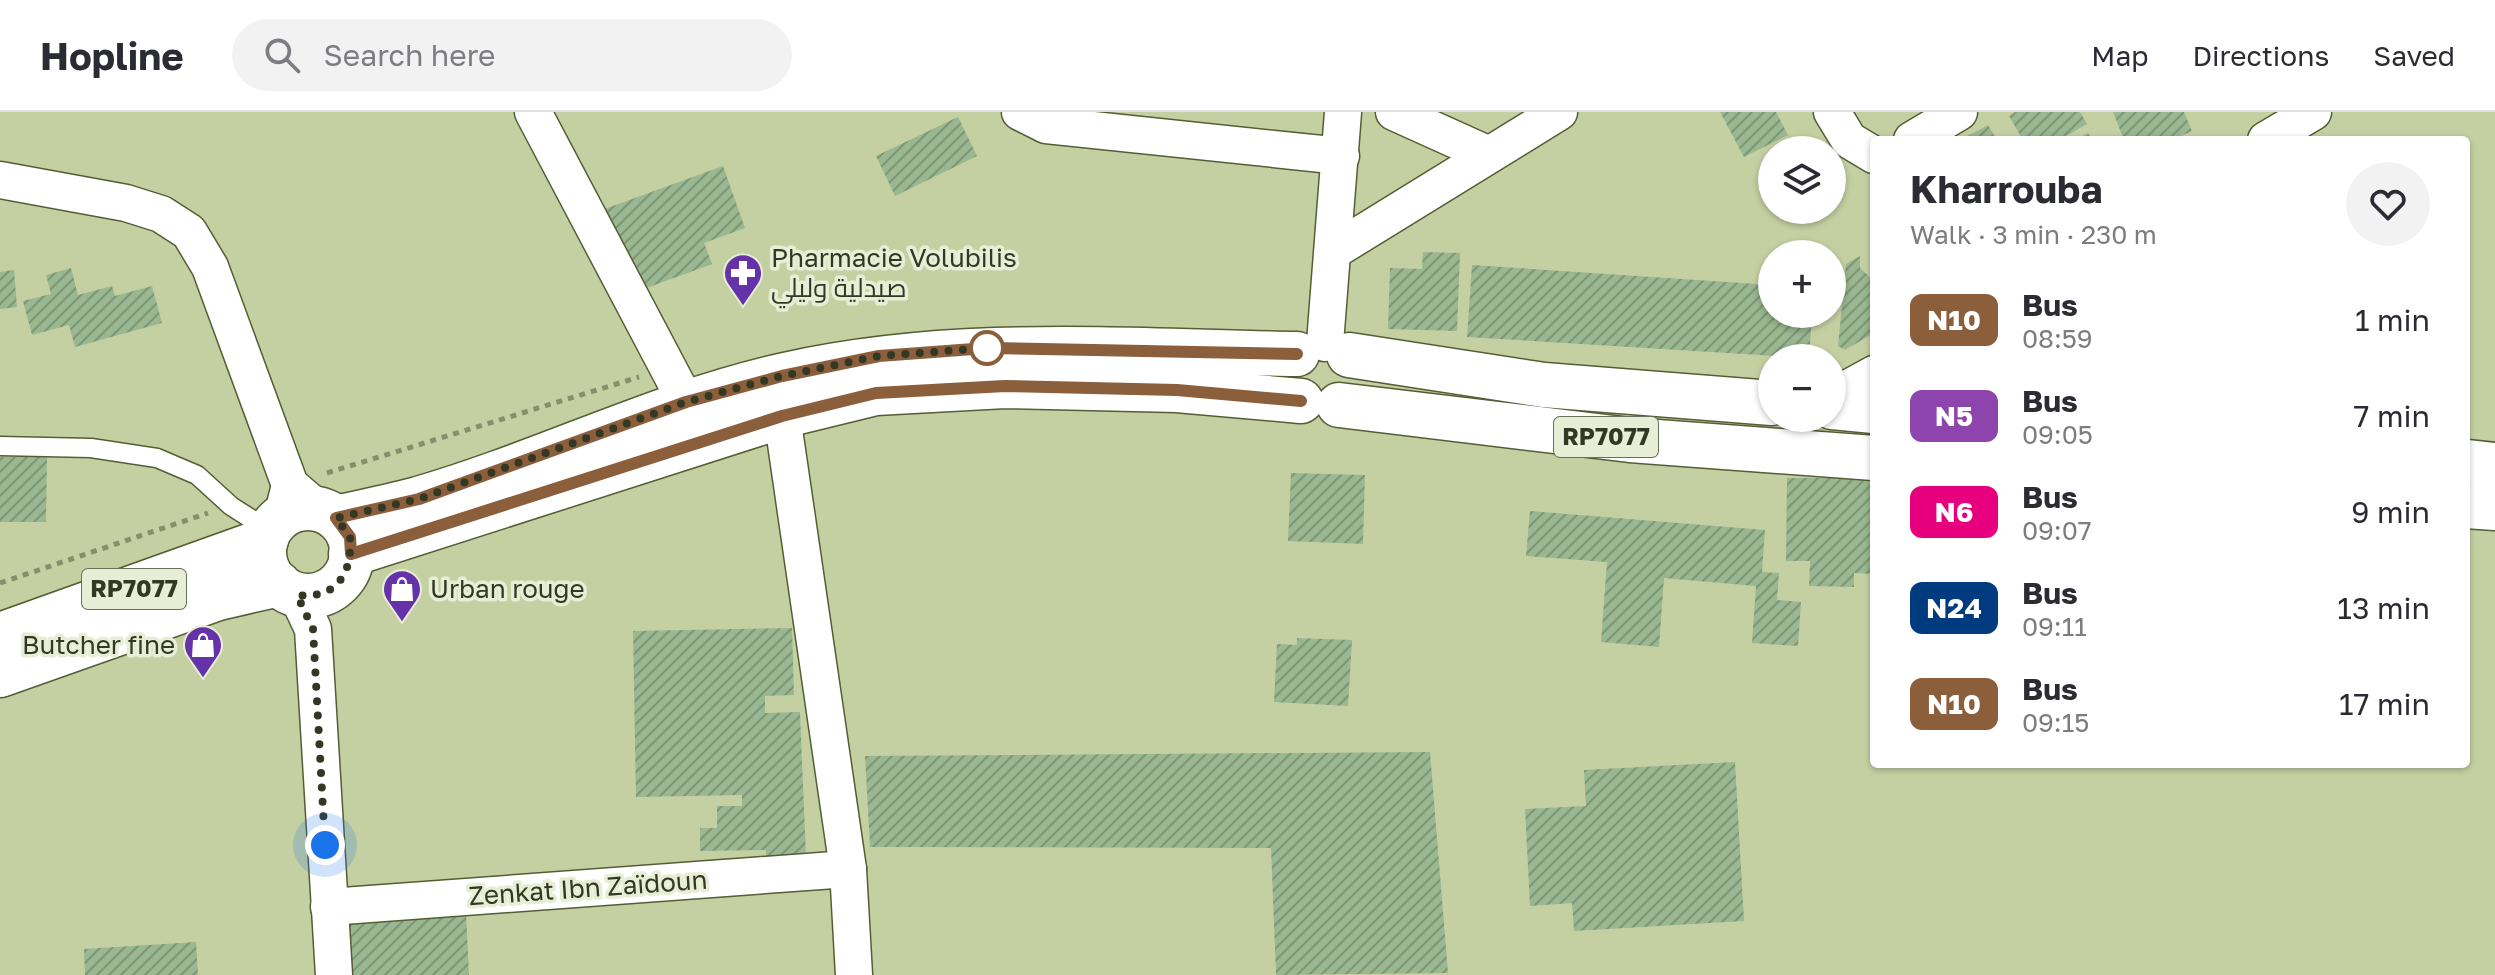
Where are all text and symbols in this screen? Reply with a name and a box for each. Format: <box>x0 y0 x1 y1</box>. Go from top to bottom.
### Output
search box <box>232 19 792 91</box>
text: Hopline <box>40 33 184 78</box>
icon: search <box>260 33 304 77</box>
text: Search here <box>324 37 496 73</box>
text: Map <box>2091 39 2148 72</box>
text: Directions <box>2192 39 2329 72</box>
text: Saved <box>2373 39 2455 72</box>
map controls <box>1758 136 1846 432</box>
button: layers <box>1758 136 1846 224</box>
button: heart <box>2346 162 2430 246</box>
text: Kharrouba <box>1910 166 2102 211</box>
text: Walk · 3 min · 230 m <box>1910 219 2157 250</box>
button: + <box>1758 240 1846 328</box>
place label: Pharmacie Volubilis صيدلية وليلي <box>771 242 1017 309</box>
pharmacy icon: Pharmacie Volubilis صيدلية وليلي <box>722 252 764 307</box>
text: Bus <box>2022 287 2078 323</box>
text: 1 min <box>2355 302 2430 338</box>
text: N10 <box>1927 303 1981 336</box>
text: 08:59 <box>2022 323 2093 354</box>
unlabelled marker <box>970 331 1004 365</box>
button: − <box>1758 344 1846 432</box>
text: Bus <box>2022 383 2078 419</box>
text: 7 min <box>2354 398 2430 434</box>
text: N5 <box>1935 399 1973 432</box>
road number: RP7077 <box>1554 417 1658 457</box>
text: 09:05 <box>2022 419 2093 450</box>
text: Bus <box>2022 479 2078 515</box>
text: 9 min <box>2351 494 2430 530</box>
text: N6 <box>1934 495 1974 528</box>
text: 09:07 <box>2022 515 2092 546</box>
shop icon: Urban rouge <box>381 568 423 623</box>
road number: RP7077 <box>82 569 186 609</box>
place label: Urban rouge <box>430 573 585 604</box>
text: Bus <box>2022 575 2078 611</box>
text: 13 min <box>2337 590 2430 626</box>
text: N24 <box>1926 591 1982 624</box>
text: 09:11 <box>2022 611 2087 642</box>
shop icon: Butcher fine <box>182 624 224 679</box>
place label: Butcher fine <box>22 629 175 660</box>
text: Bus <box>2022 671 2078 707</box>
text: 17 min <box>2339 686 2430 722</box>
text: N10 <box>1927 687 1981 720</box>
text: 09:15 <box>2022 707 2089 738</box>
your location <box>305 825 345 865</box>
street label: Zenkat Ibn Zaïdoun <box>468 864 708 911</box>

